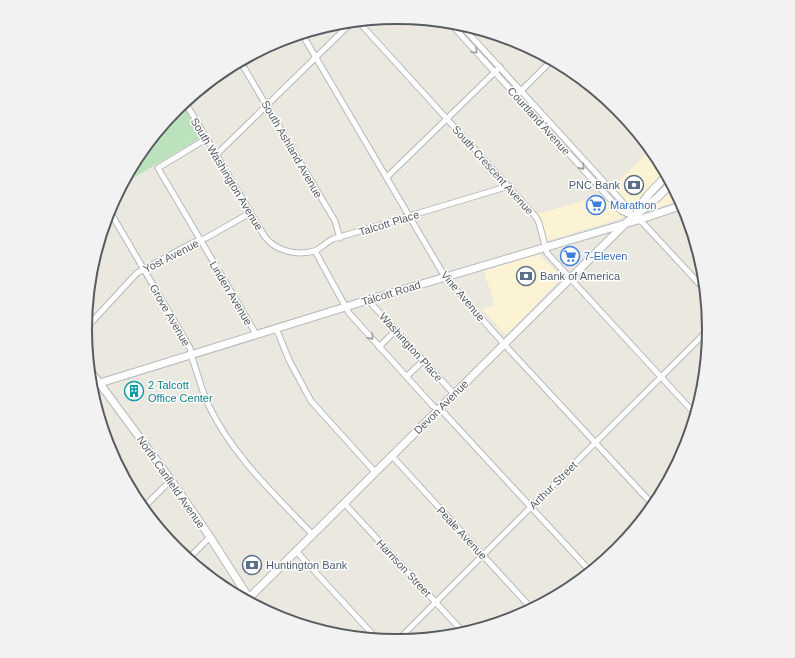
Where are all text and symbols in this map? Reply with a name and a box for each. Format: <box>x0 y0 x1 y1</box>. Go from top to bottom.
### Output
one-way arrow <box>470 46 478 54</box>
street label: Courtland Avenue <box>505 85 573 157</box>
street label: South Ashland Avenue <box>259 98 325 200</box>
street label: South Washington Avenue <box>189 116 265 232</box>
street label: South Crescent Avenue <box>450 123 536 217</box>
one-way arrow <box>577 162 584 170</box>
bank icon: PNC Bank <box>623 174 645 196</box>
place label: PNC Bank <box>569 179 620 191</box>
supermarket icon: Marathon <box>585 194 607 216</box>
place label: Marathon <box>610 199 656 211</box>
street label: Talcott Place <box>357 208 421 238</box>
street label: Yost Avenue <box>141 237 201 275</box>
supermarket icon: 7-Eleven <box>559 245 581 267</box>
place label: 7-Eleven <box>584 250 627 262</box>
street label: Linden Avenue <box>207 259 255 327</box>
bank icon: Bank of America <box>515 265 537 287</box>
street label: Vine Avenue <box>439 269 487 323</box>
place label: Bank of America <box>540 270 621 282</box>
street label: Talcott Road <box>360 278 422 308</box>
street label: Grove Avenue <box>147 282 193 348</box>
street label: Washington Place <box>377 310 445 384</box>
one-way arrow <box>366 332 373 340</box>
street label: Devon Avenue <box>412 378 470 436</box>
place label: 2 Talcott Office Center <box>148 379 213 404</box>
building icon: 2 Talcott Office Center <box>123 380 145 402</box>
street label: North Canfield Avenue <box>135 434 207 530</box>
street label: Arthur Street <box>527 459 579 511</box>
street label: Peale Avenue <box>435 504 489 562</box>
street label: Harrison Street <box>374 537 434 599</box>
bank icon: Huntington Bank <box>241 554 263 576</box>
place label: Huntington Bank <box>266 559 348 571</box>

